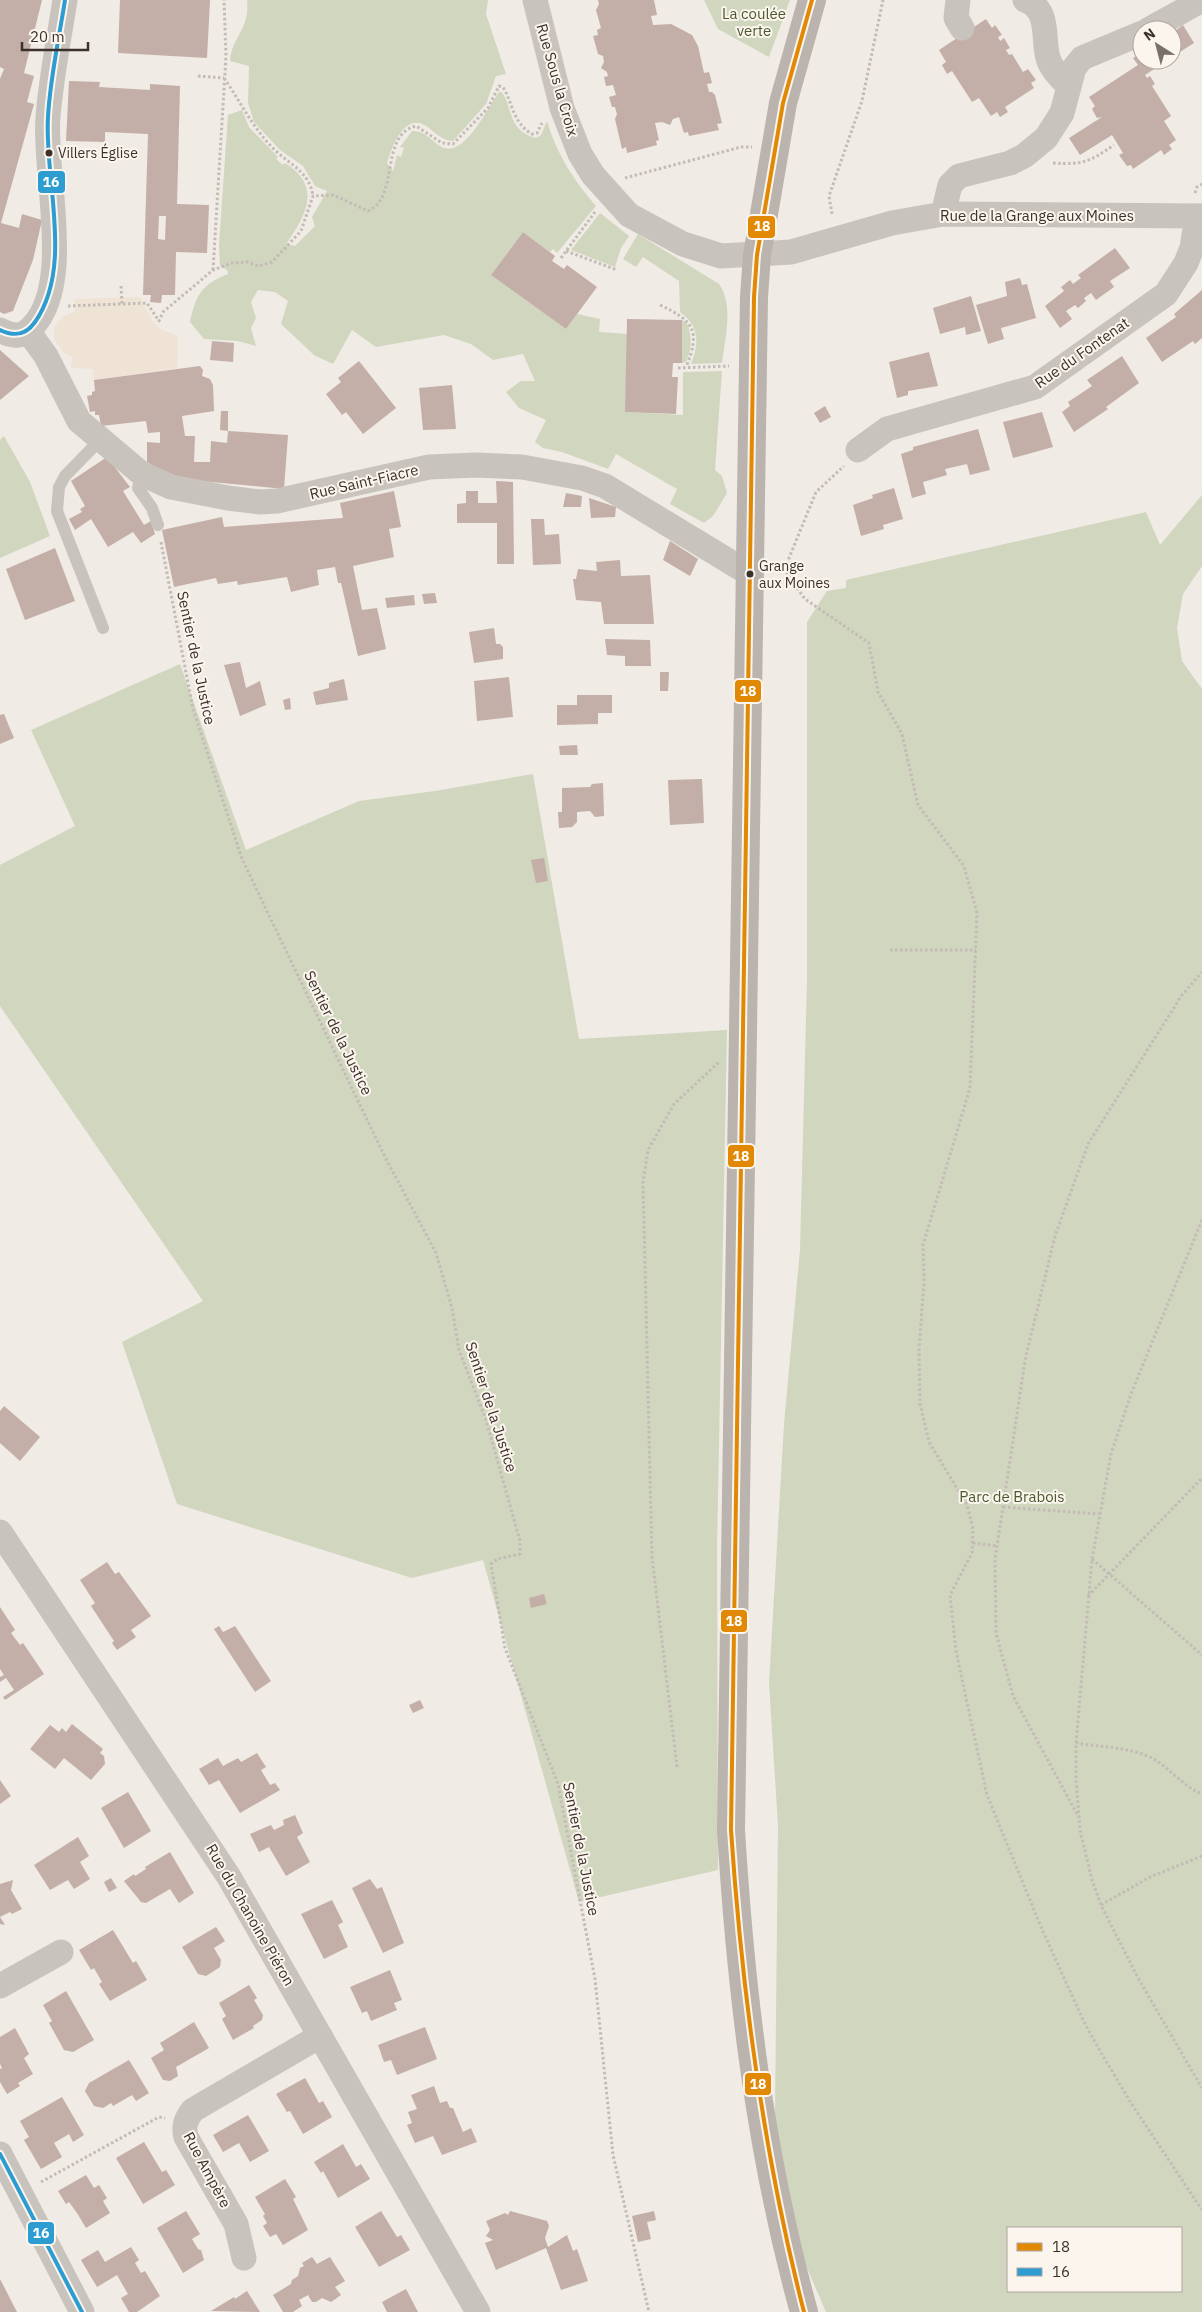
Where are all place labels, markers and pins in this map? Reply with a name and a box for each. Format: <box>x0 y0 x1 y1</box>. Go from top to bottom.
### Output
place label: Villers Église <box>58 143 138 162</box>
marker: Villers Église <box>44 148 54 158</box>
place label: Grange aux Moines <box>759 557 830 592</box>
marker: Grange aux Moines <box>745 569 755 579</box>

